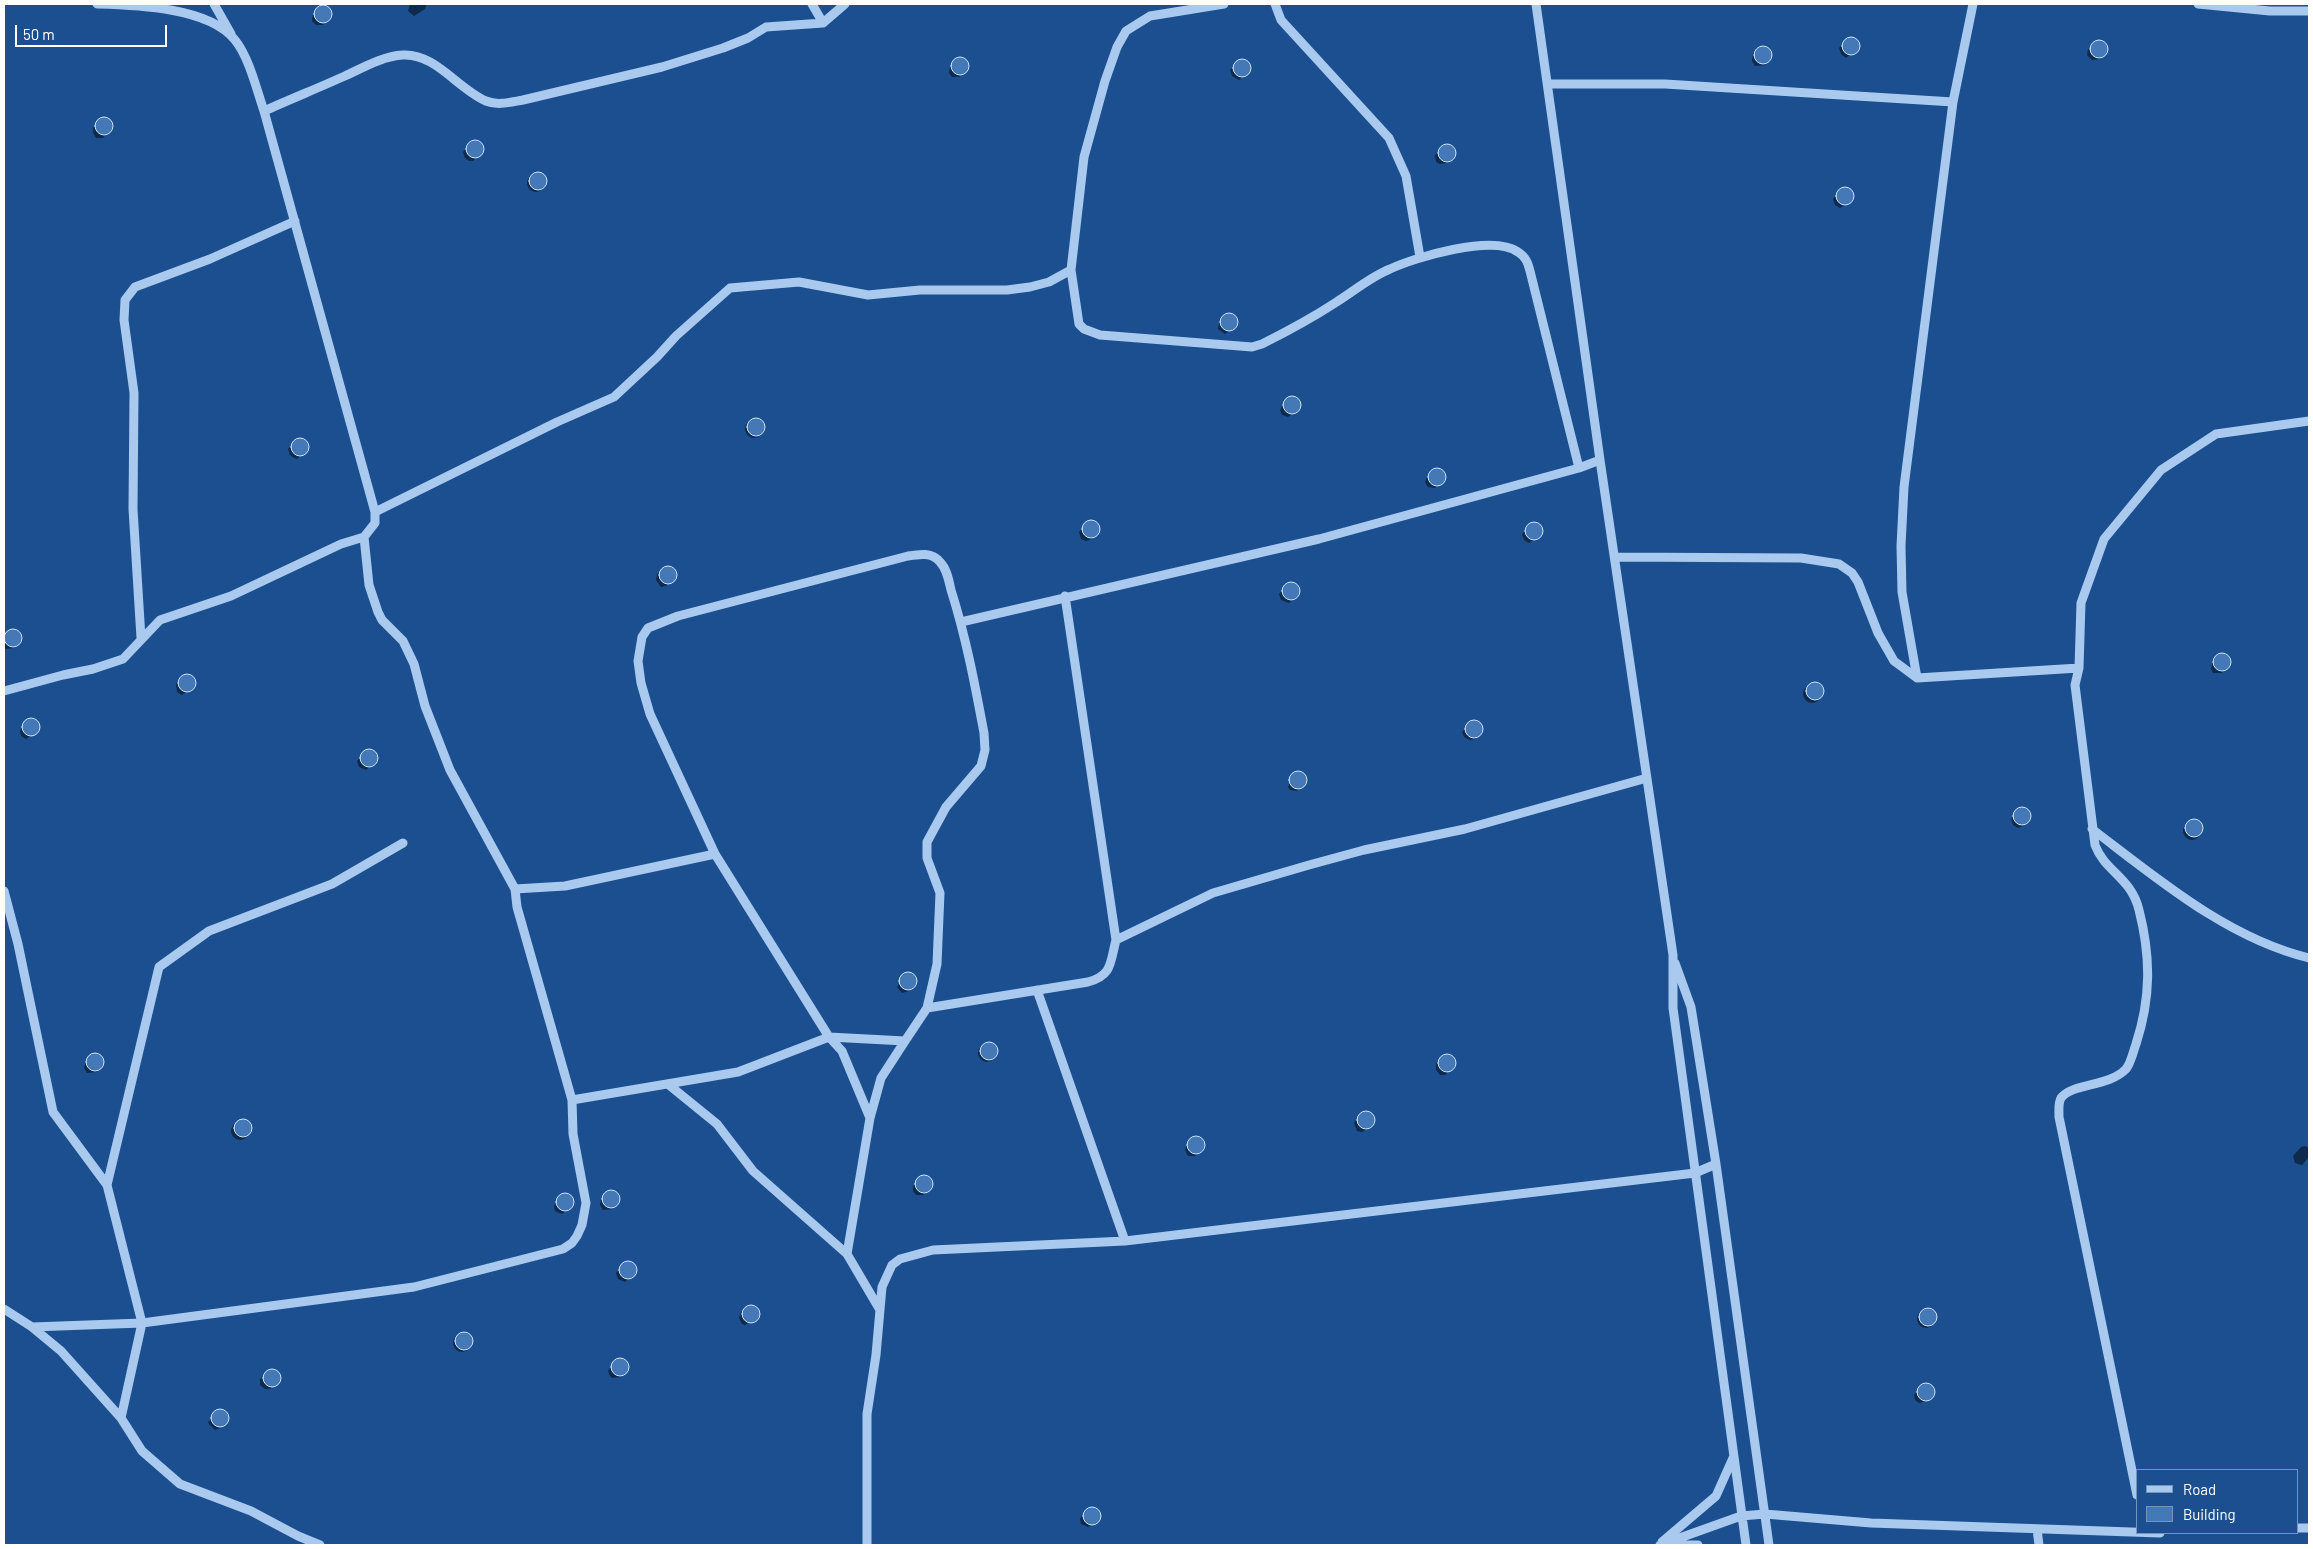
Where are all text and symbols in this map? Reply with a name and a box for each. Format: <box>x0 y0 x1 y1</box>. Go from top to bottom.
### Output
scale bar <box>18 15 170 47</box>
text: 50 m <box>23 25 55 43</box>
legend <box>2136 1469 2298 1534</box>
text: Road <box>2183 1480 2216 1498</box>
text: Building <box>2183 1505 2236 1523</box>

